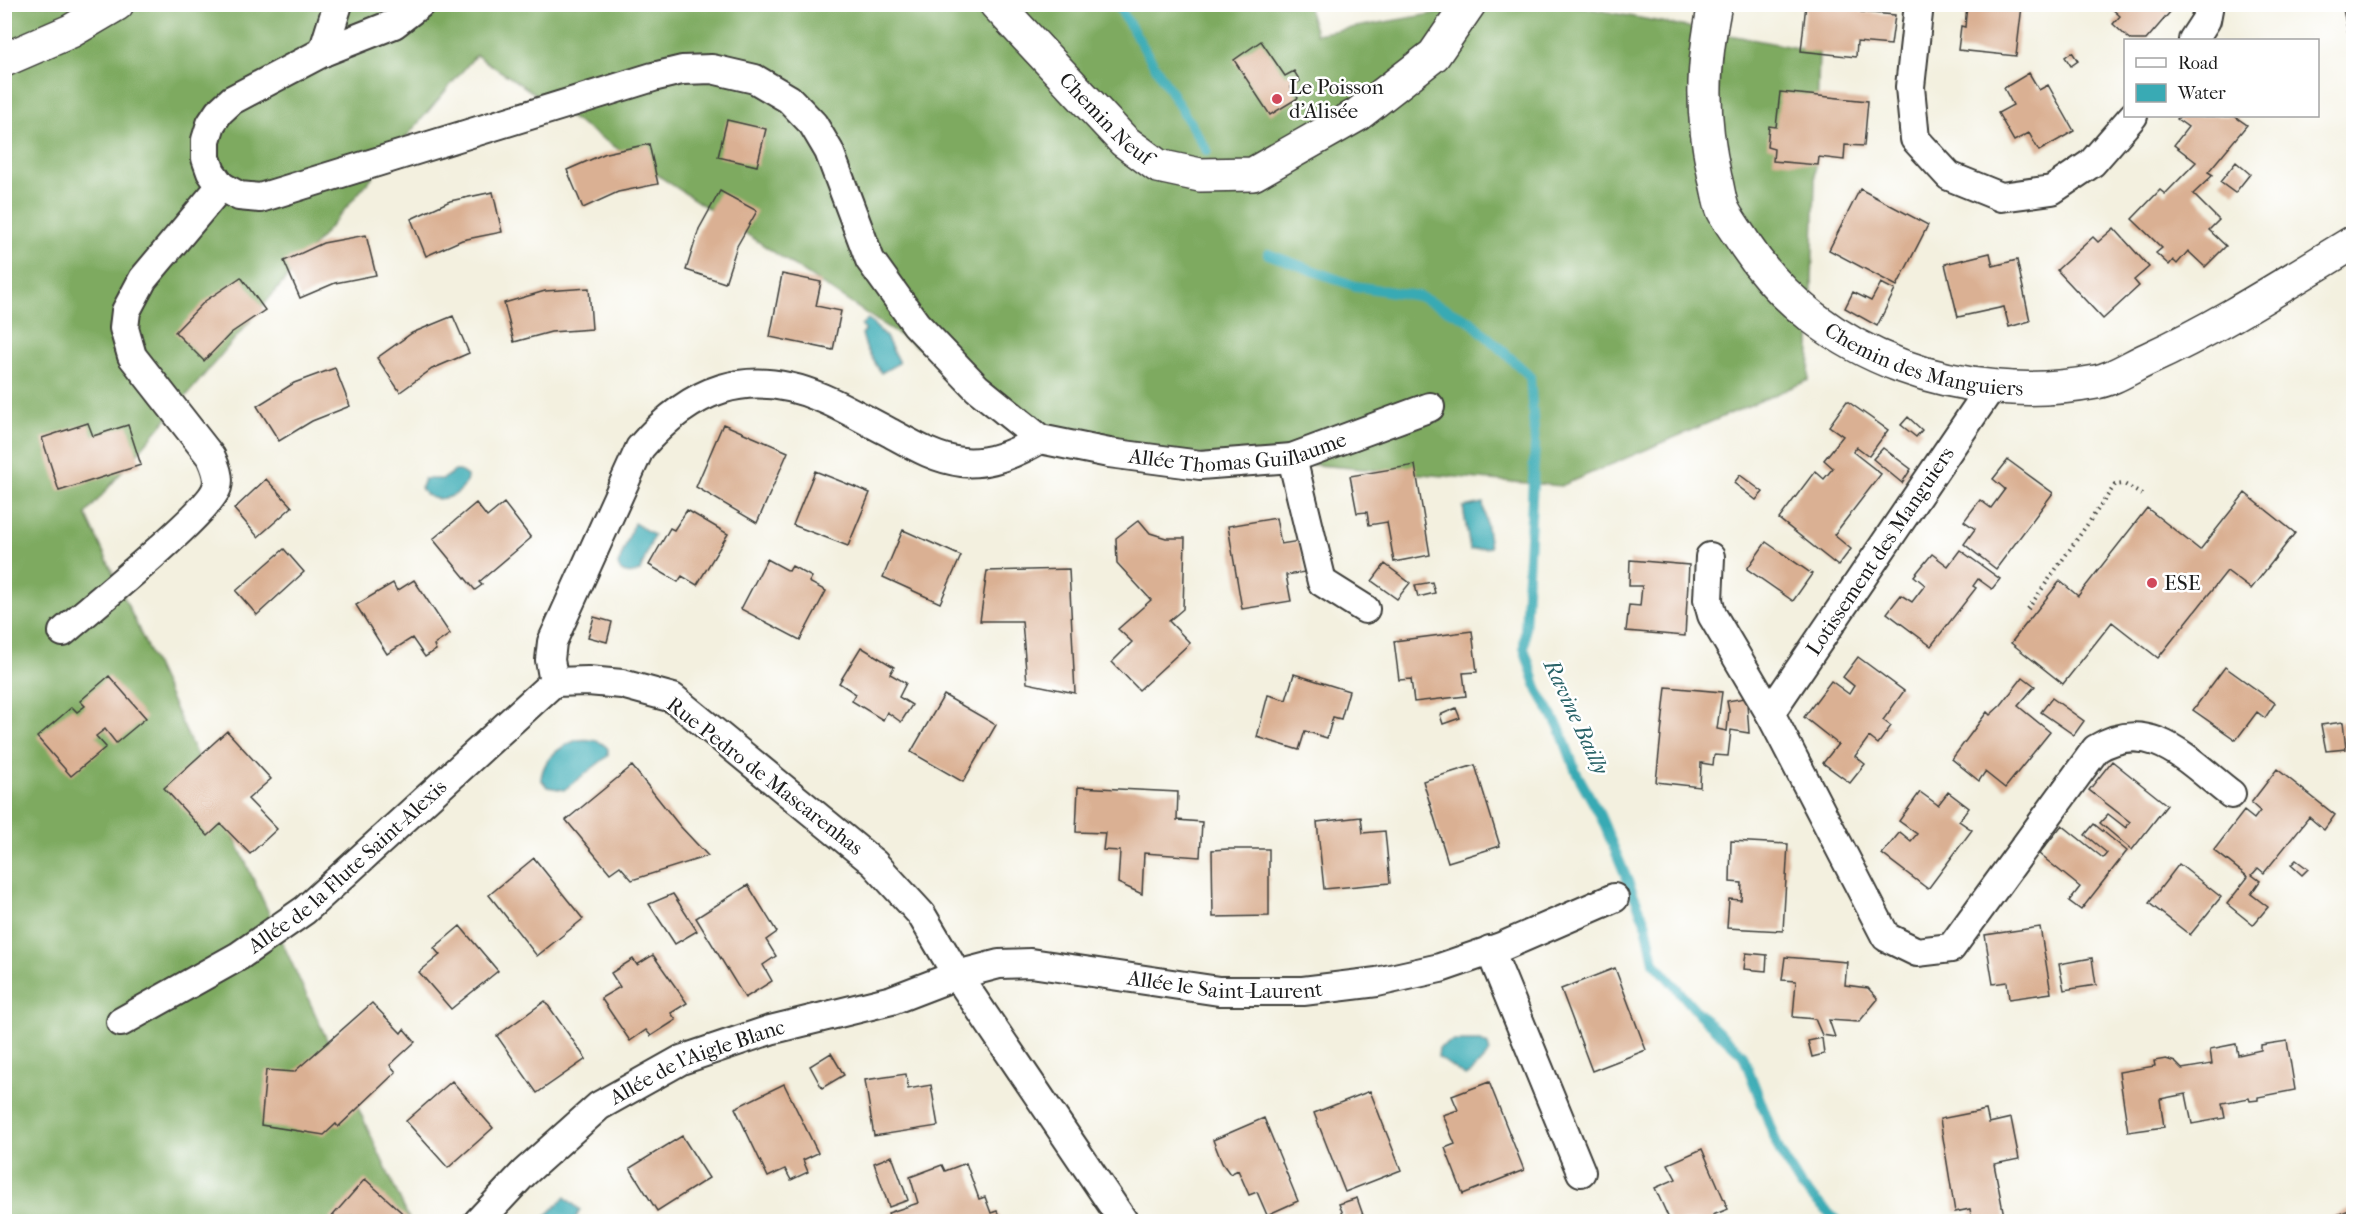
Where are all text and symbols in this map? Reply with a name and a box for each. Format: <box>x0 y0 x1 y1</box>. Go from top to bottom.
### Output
legend <box>2124 39 2319 117</box>
text: Road <box>2178 53 2218 74</box>
street label: Chemin Neuf <box>1054 68 1160 172</box>
place label: Le Poisson d'Alisée <box>1289 75 1384 123</box>
text: Water <box>2177 83 2226 104</box>
marker: Le Poisson d'Alisée <box>1270 92 1284 106</box>
street label: Chemin des Manguiers <box>1820 318 2024 400</box>
street label: Allée Thomas Guillaume <box>1126 427 1349 478</box>
street label: Lotissement des Manguiers <box>1801 442 1959 660</box>
place label: ESE <box>2164 571 2201 595</box>
marker: ESE <box>2145 576 2159 590</box>
water label: Ravine Bailly <box>1537 654 1614 779</box>
street label: Rue Pedro de Mascarenhas <box>662 692 868 860</box>
street label: Allée de la Flute Saint-Alexis <box>242 774 452 959</box>
street label: Allée le Saint-Laurent <box>1125 965 1324 1003</box>
street label: Allée de l'Aigle Blanc <box>605 1015 787 1110</box>

